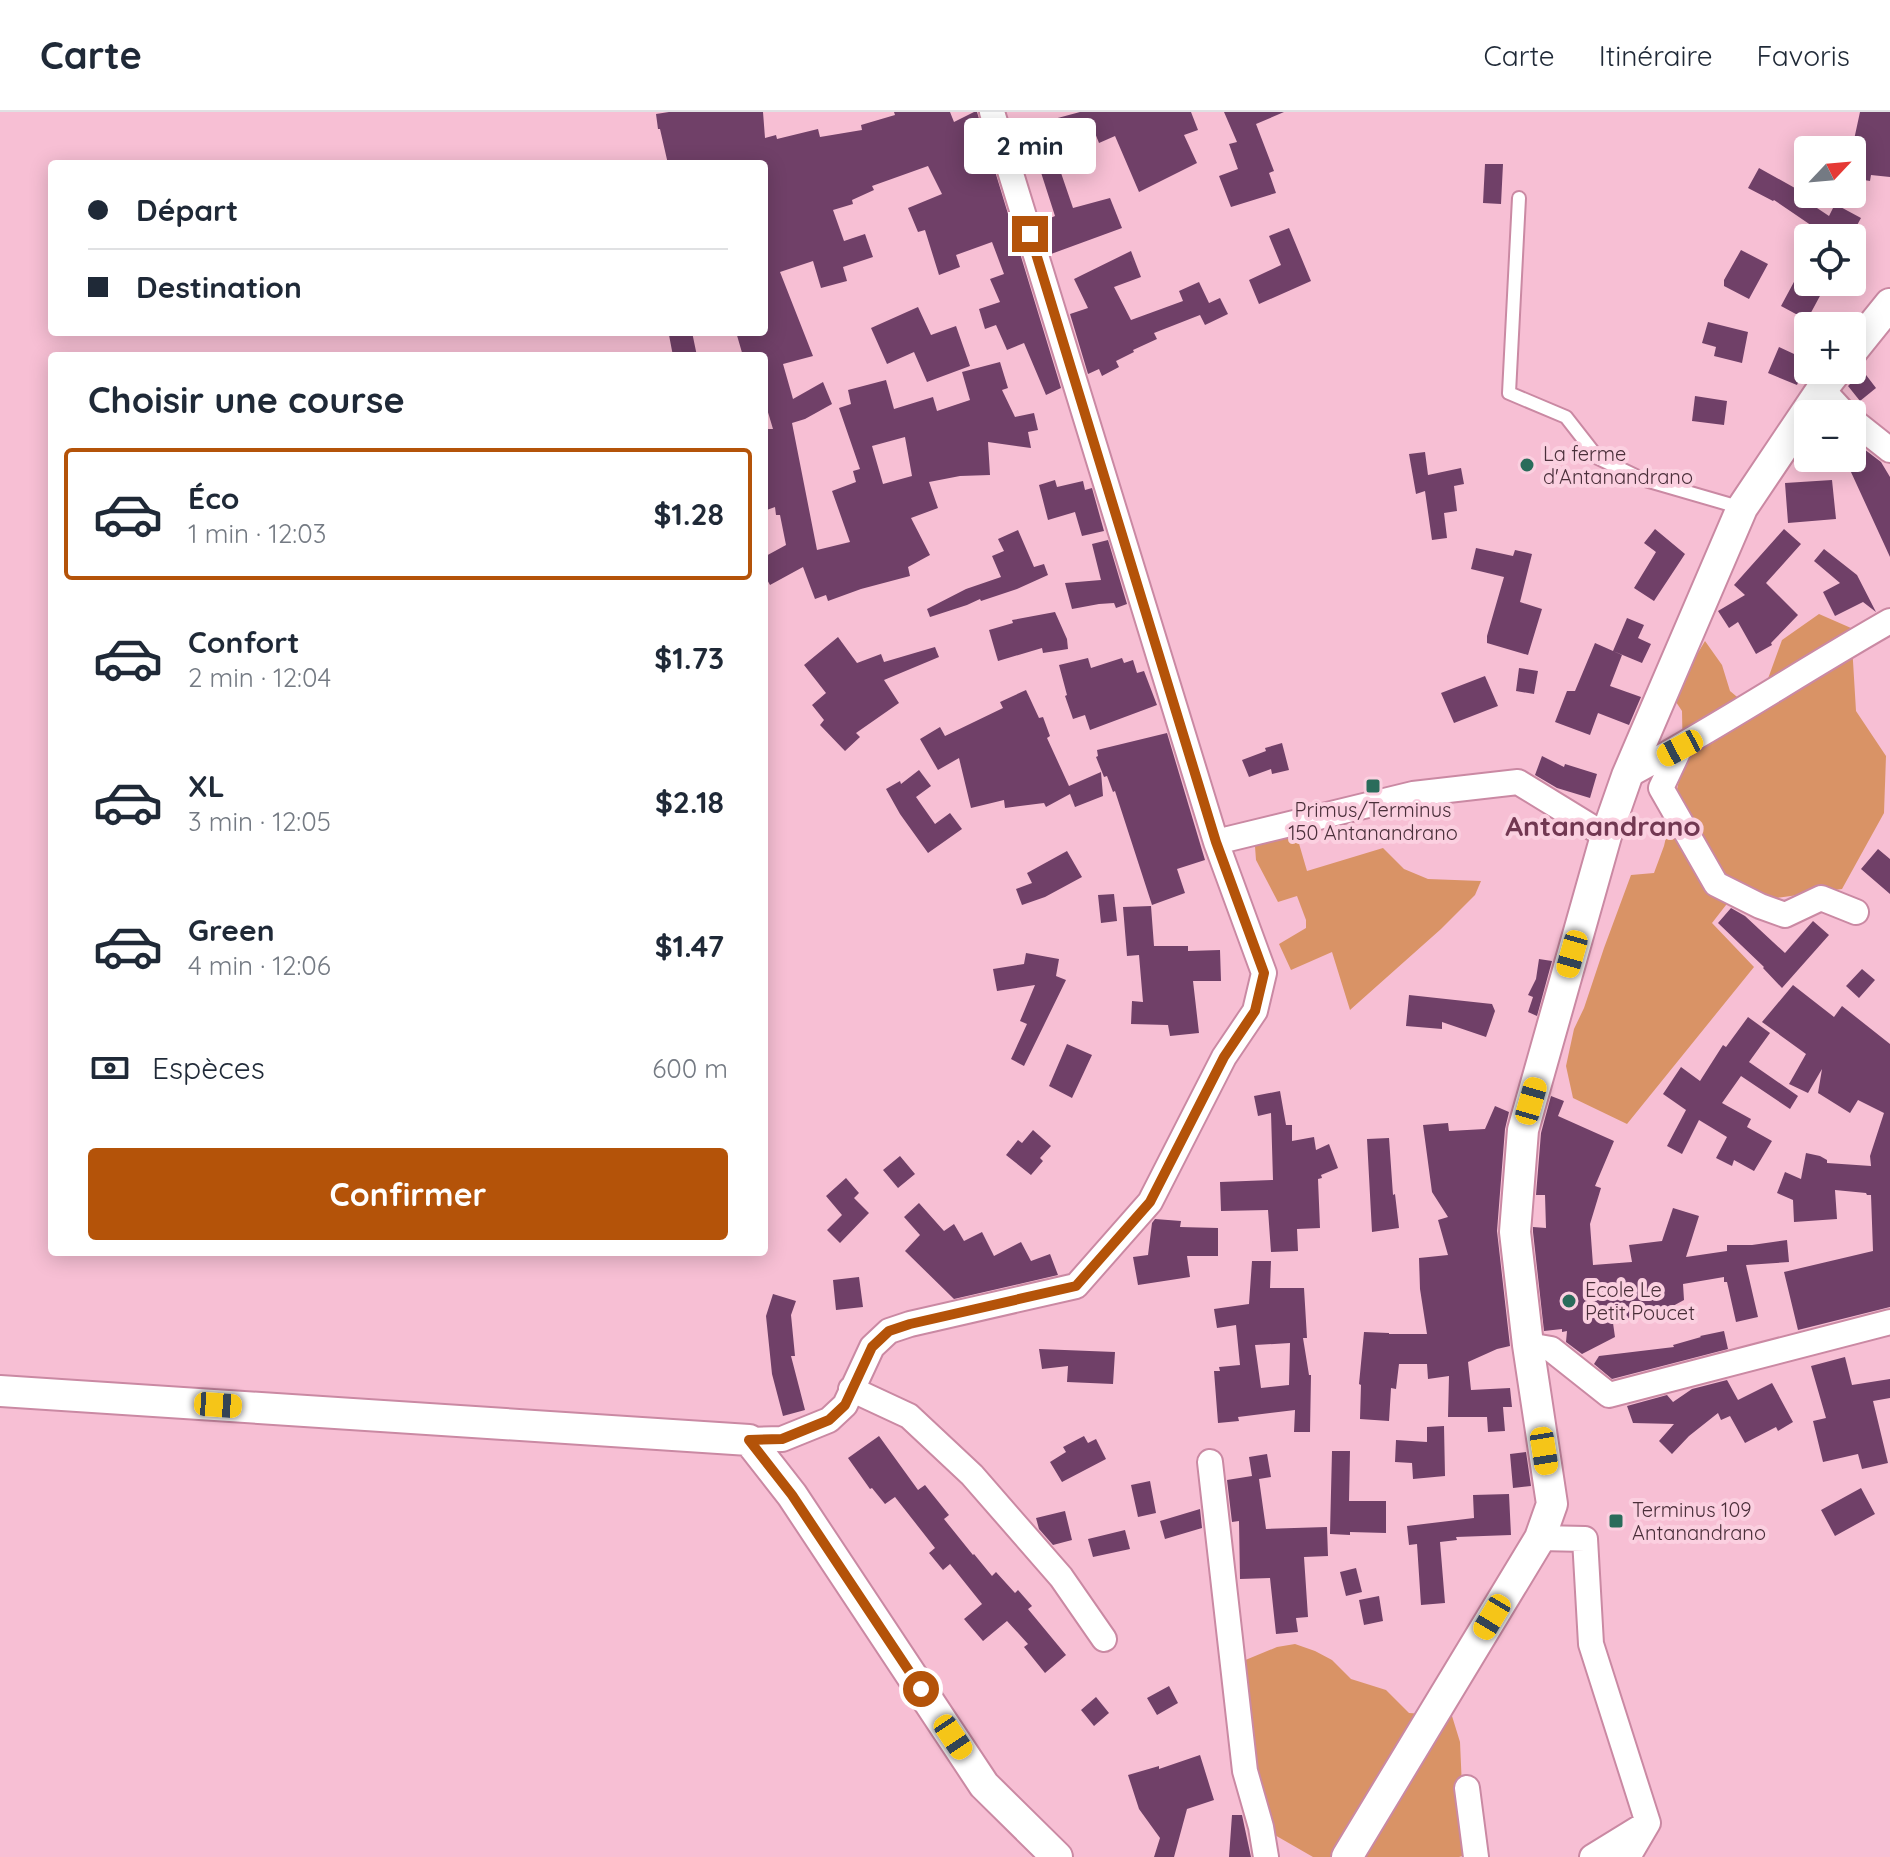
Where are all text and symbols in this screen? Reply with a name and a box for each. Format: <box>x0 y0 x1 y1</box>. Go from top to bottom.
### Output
text: Carte <box>40 31 142 79</box>
text: Carte <box>1483 38 1555 73</box>
text: Itinéraire <box>1599 38 1713 73</box>
text: Favoris <box>1757 38 1850 73</box>
callout: 2 min <box>964 118 1096 174</box>
text: 2 min <box>996 129 1064 162</box>
north arrow <box>1794 136 1866 208</box>
map controls <box>1794 136 1866 472</box>
text: Départ <box>136 191 238 229</box>
route end <box>1012 216 1048 252</box>
button: locate <box>1794 224 1866 296</box>
text: Destination <box>136 268 302 306</box>
button: + <box>1794 312 1866 384</box>
text: Choisir une course <box>88 377 405 422</box>
button: − <box>1794 400 1866 472</box>
place label: La ferme d'Antanandrano <box>1543 441 1693 489</box>
marker: La ferme d'Antanandrano <box>1518 456 1536 474</box>
icon: car <box>92 478 164 550</box>
text: Éco <box>188 479 239 517</box>
text: $1.28 <box>653 495 724 533</box>
text: 1 min · 12:03 <box>188 517 326 550</box>
icon: car <box>92 622 164 694</box>
text: Confort <box>188 623 300 661</box>
text: $1.73 <box>654 639 724 677</box>
text: 2 min · 12:04 <box>188 661 331 694</box>
car <box>1653 726 1707 770</box>
icon: car <box>92 766 164 838</box>
text: XL <box>188 767 225 805</box>
marker: Primus/Terminus 150 Antanandrano <box>1364 777 1382 795</box>
text: $2.18 <box>655 783 724 821</box>
place label: Primus/Terminus 150 Antanandrano <box>1288 797 1458 845</box>
text: 3 min · 12:05 <box>188 805 331 838</box>
district label: Antanandrano <box>1505 808 1701 843</box>
icon: car <box>92 910 164 982</box>
text: Green <box>188 911 275 949</box>
text: $1.47 <box>655 927 724 965</box>
car <box>1554 928 1590 980</box>
text: 4 min · 12:06 <box>188 949 331 982</box>
icon: cash <box>88 1046 132 1090</box>
text: Espèces <box>152 1049 265 1087</box>
text: 600 m <box>652 1052 728 1085</box>
car <box>1513 1075 1549 1127</box>
button: Confirmer <box>88 1148 728 1240</box>
place label: Ecole Le Petit Poucet <box>1585 1277 1695 1325</box>
marker: Ecole Le Petit Poucet <box>1560 1292 1578 1310</box>
car <box>193 1391 243 1419</box>
car <box>1528 1425 1560 1477</box>
place label: Terminus 109 Antanandrano <box>1632 1497 1766 1545</box>
marker: Terminus 109 Antanandrano <box>1607 1512 1625 1530</box>
car <box>1469 1590 1515 1644</box>
route start <box>903 1671 939 1707</box>
car <box>930 1710 976 1764</box>

